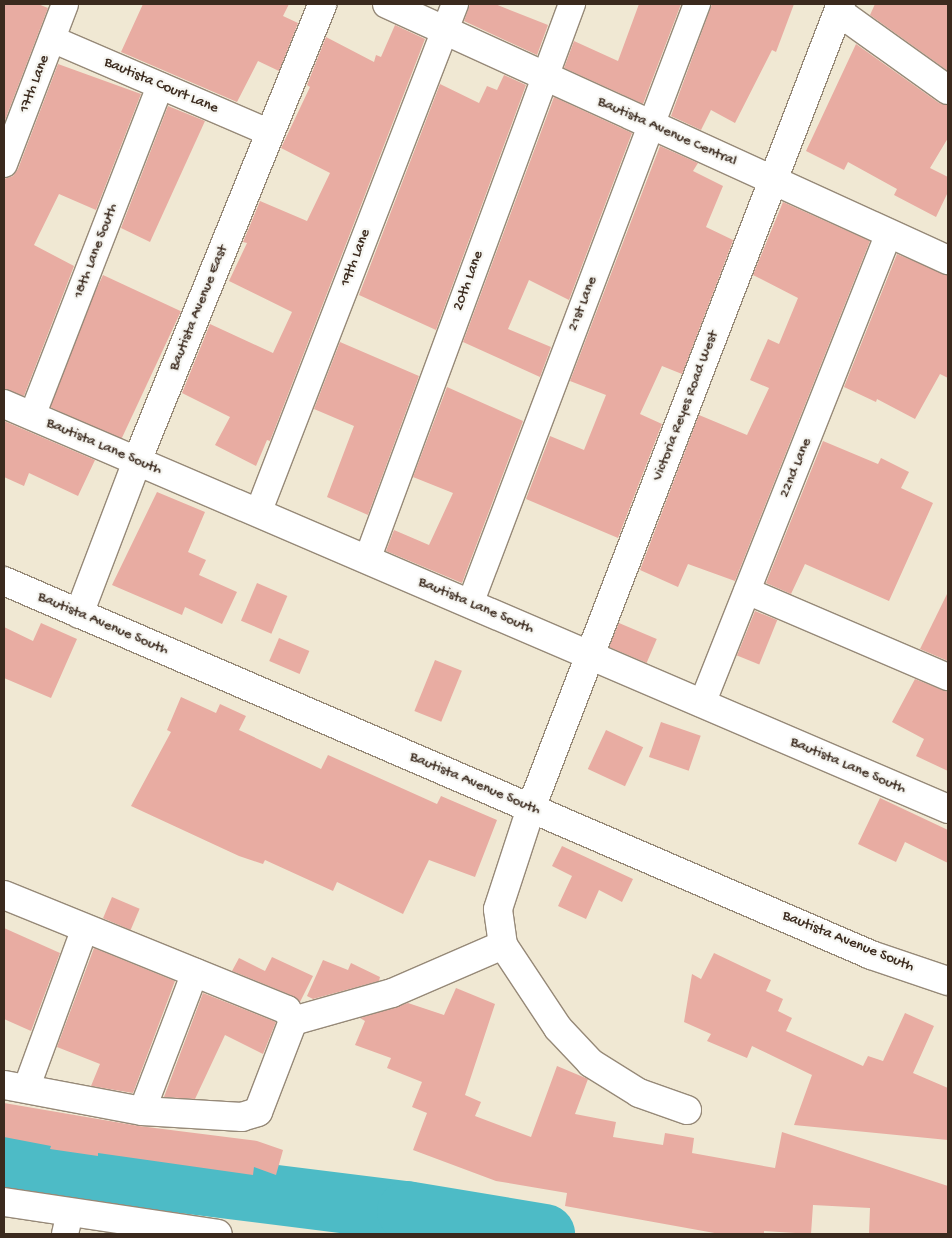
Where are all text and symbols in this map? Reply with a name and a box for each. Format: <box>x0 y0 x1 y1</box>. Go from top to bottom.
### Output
street label: 17th Lane <box>16 53 54 115</box>
street label: Bautista Court Lane <box>101 54 221 118</box>
street label: Bautista Avenue Central <box>595 93 739 171</box>
street label: 18th Lane South <box>70 201 122 301</box>
street label: 19th Lane <box>337 227 375 289</box>
street label: Bautista Avenue East <box>166 243 232 373</box>
street label: 20th Lane <box>450 249 488 313</box>
street label: 21st Lane <box>564 274 602 334</box>
street label: Victoria Reyes Road West <box>649 328 723 484</box>
street label: Bautista Lane South <box>43 414 165 480</box>
street label: 22nd Lane <box>776 435 816 501</box>
street label: Bautista Lane South <box>415 573 537 639</box>
street label: Bautista Avenue South <box>35 588 171 660</box>
street label: Bautista Lane South <box>787 733 909 799</box>
street label: Bautista Avenue South <box>407 748 543 820</box>
street label: Bautista Avenue South <box>779 907 917 977</box>

